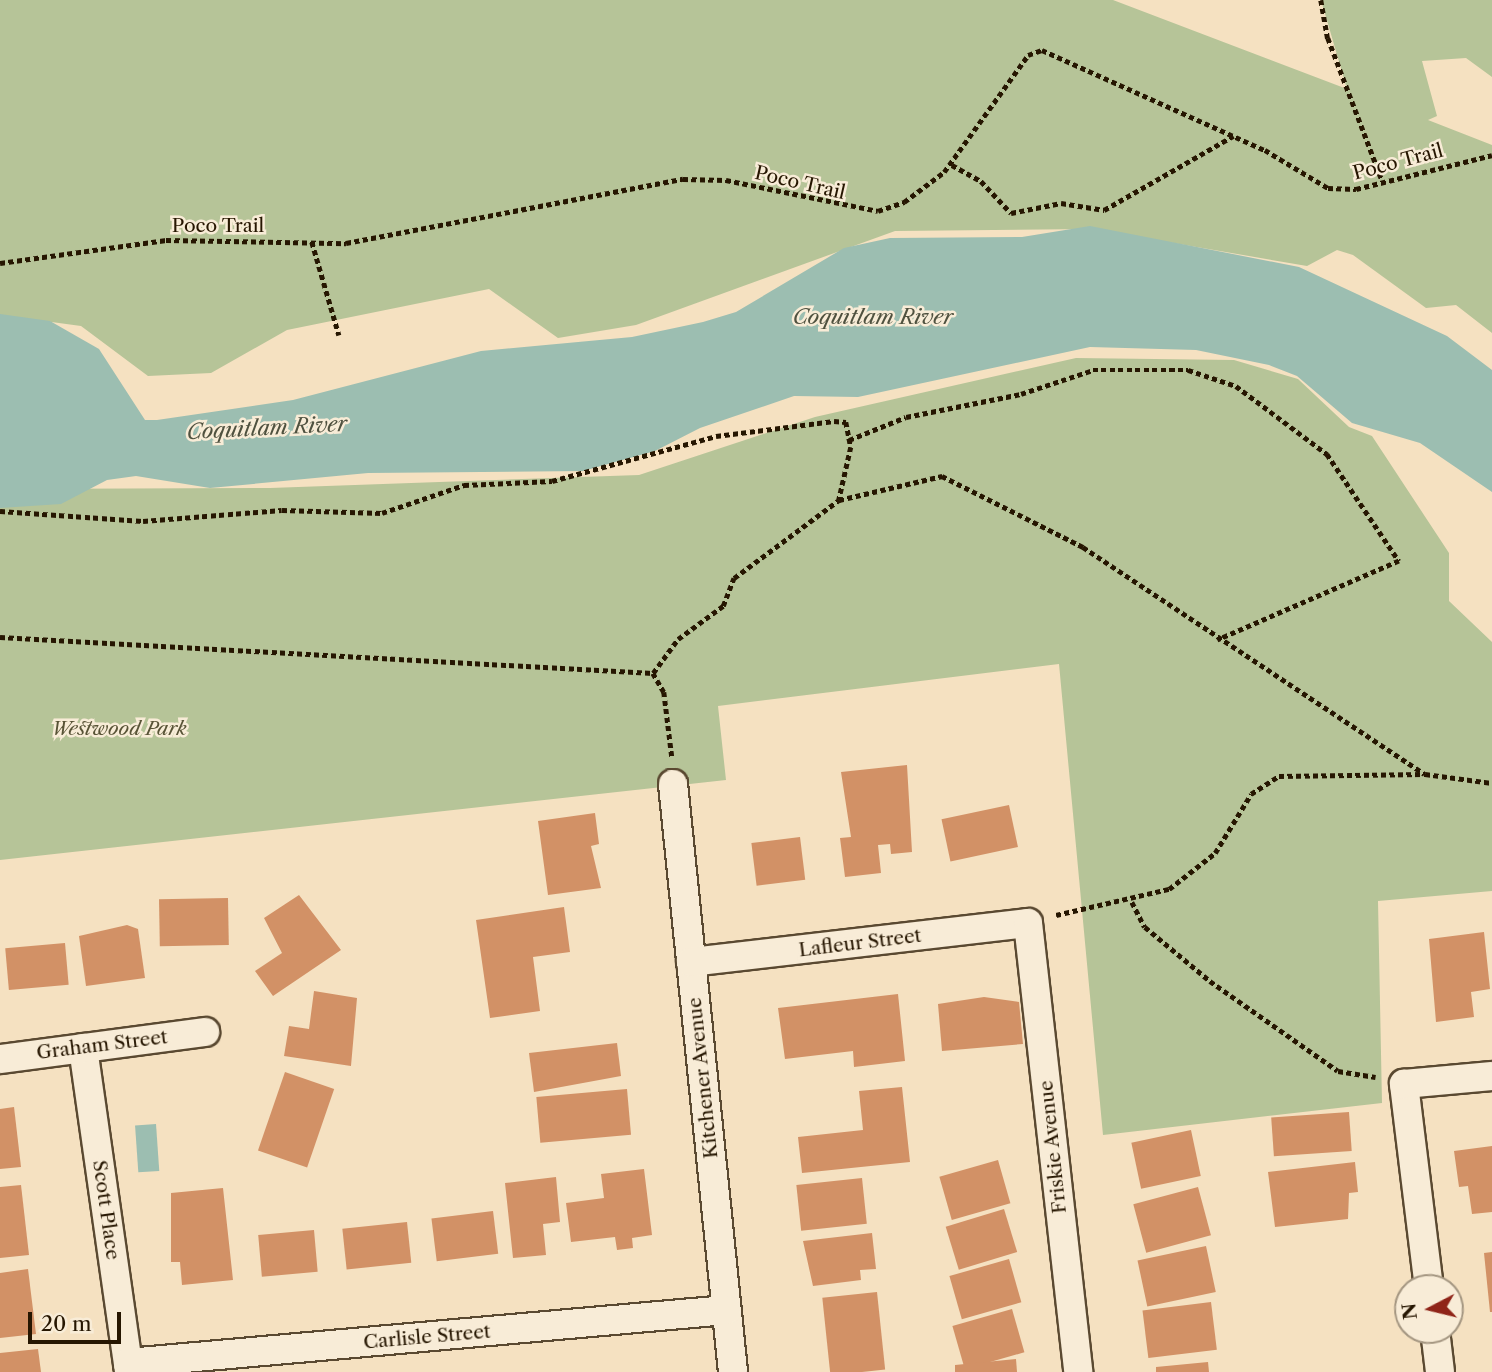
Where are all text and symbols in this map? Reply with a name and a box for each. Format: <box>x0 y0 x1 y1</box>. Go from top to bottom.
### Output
street label: Poco Trail <box>1350 139 1446 185</box>
street label: Poco Trail <box>752 161 848 205</box>
street label: Poco Trail <box>172 215 264 237</box>
water label: Coquitlam River <box>793 304 953 330</box>
water label: Coquitlam River <box>186 411 348 445</box>
park label: Westwood Park <box>51 718 187 740</box>
street label: Lafleur Street <box>797 924 923 962</box>
street label: Kitchener Avenue <box>683 996 723 1160</box>
street label: Graham Street <box>35 1026 169 1064</box>
street label: Friskie Avenue <box>1035 1079 1071 1215</box>
street label: Scott Place <box>88 1159 124 1261</box>
north arrow <box>1394 1274 1464 1344</box>
scale bar <box>32 1298 124 1342</box>
text: N <box>1397 1302 1422 1321</box>
text: 20 m <box>41 1311 92 1336</box>
street label: Carlisle Street <box>362 1320 492 1354</box>

